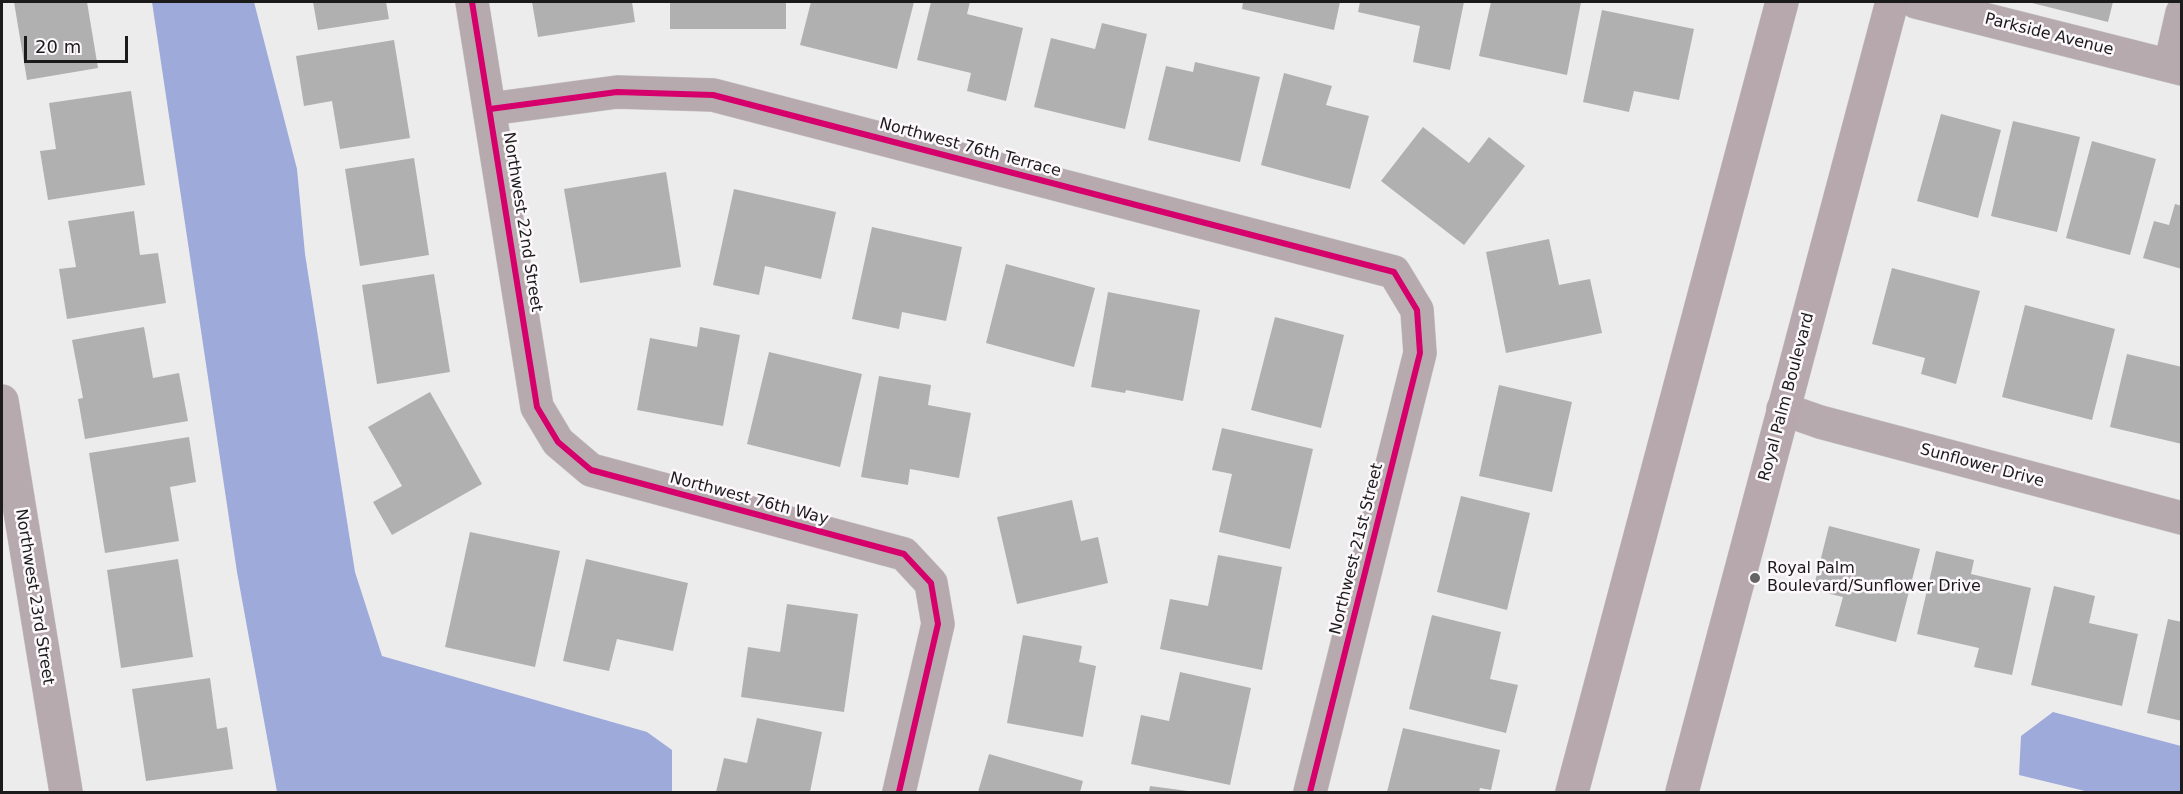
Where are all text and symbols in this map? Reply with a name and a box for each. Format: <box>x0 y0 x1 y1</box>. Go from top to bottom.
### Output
street label: Parkside Avenue <box>1983 10 2115 60</box>
scale bar <box>27 24 130 62</box>
text: 20 m <box>35 36 81 57</box>
street label: Northwest 76th Terrace <box>877 114 1063 182</box>
street label: Northwest 22nd Street <box>498 131 546 313</box>
street label: Royal Palm Boulevard <box>1755 311 1819 483</box>
street label: Sunflower Drive <box>1918 440 2046 492</box>
street label: Northwest 21st Street <box>1326 461 1388 637</box>
street label: Northwest 76th Way <box>668 469 830 529</box>
street label: Northwest 23rd Street <box>11 508 57 686</box>
place label: Royal Palm Boulevard/Sunflower Drive <box>1767 559 1981 597</box>
marker: Royal Palm Boulevard/Sunflower Drive <box>1748 571 1762 585</box>

